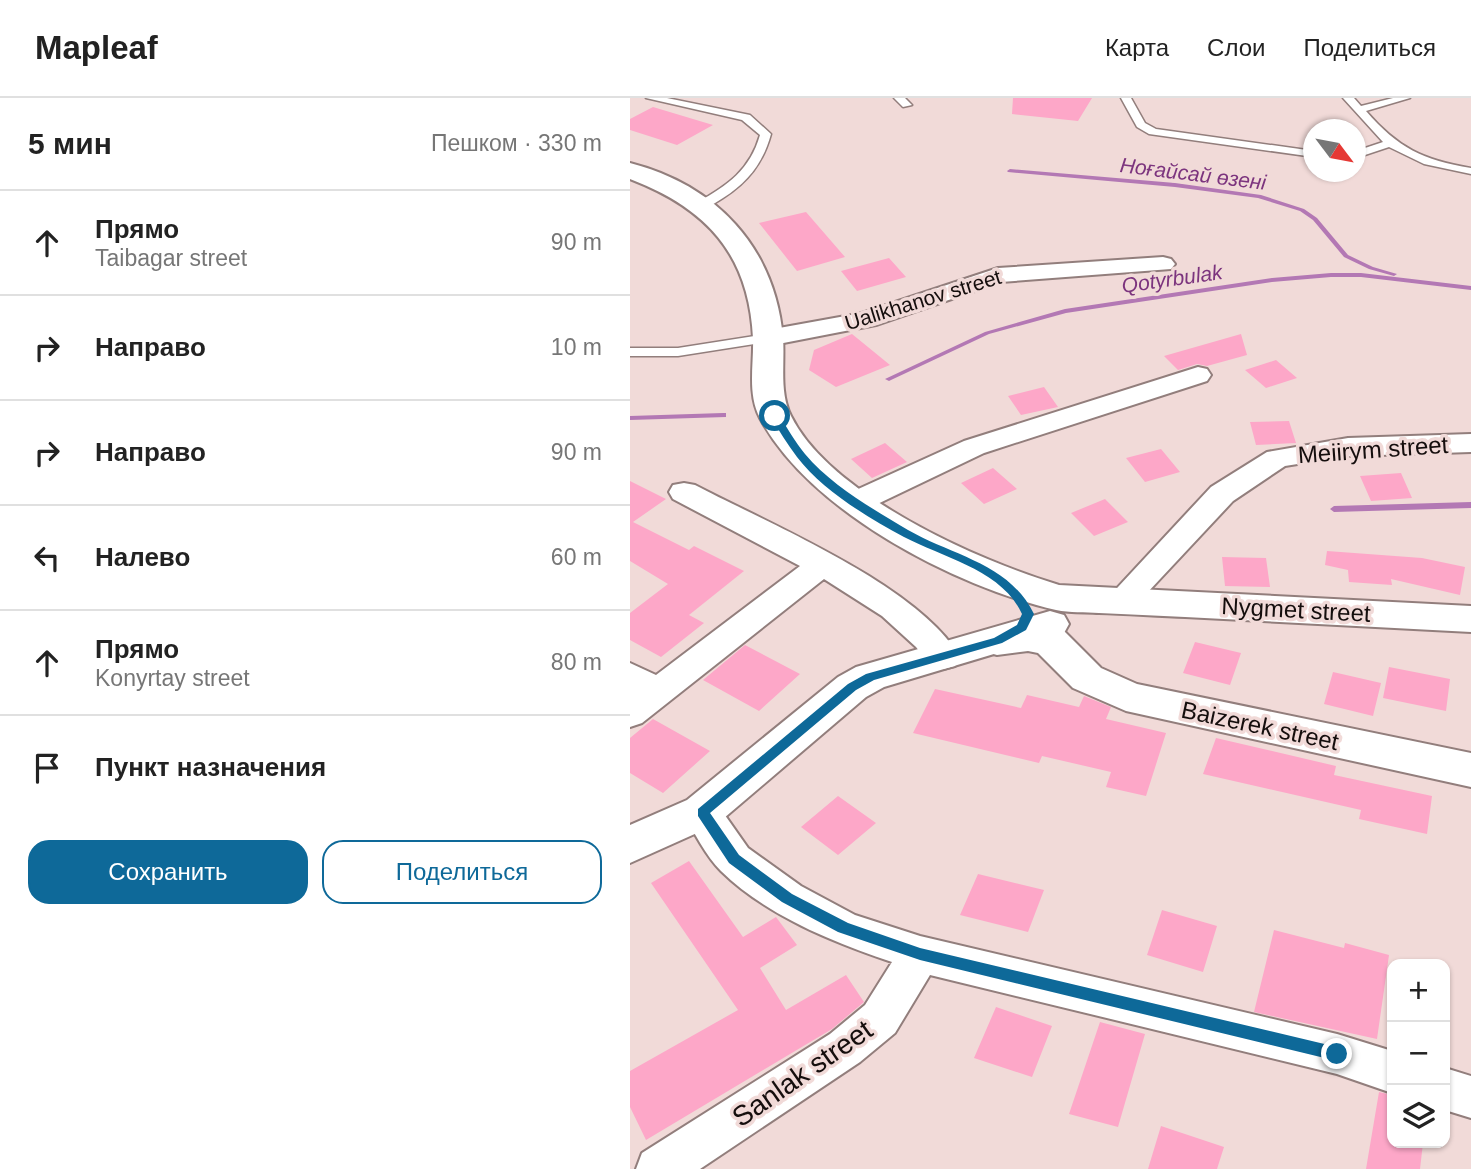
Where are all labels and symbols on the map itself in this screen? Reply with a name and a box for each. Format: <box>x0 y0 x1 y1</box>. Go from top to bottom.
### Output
north arrow <box>1303 119 1366 182</box>
water label: Ноғайсай өзені <box>1119 153 1269 194</box>
water label: Qotyrbulak <box>1120 260 1225 297</box>
street label: Ualikhanov street <box>842 265 1004 334</box>
route start <box>759 400 790 431</box>
street label: Meiirym street <box>1297 431 1449 468</box>
street label: Nygmet street <box>1221 592 1372 627</box>
street label: Baizerek street <box>1179 696 1342 755</box>
street label: Sanlak street <box>726 1014 878 1133</box>
route end <box>1321 1038 1352 1069</box>

